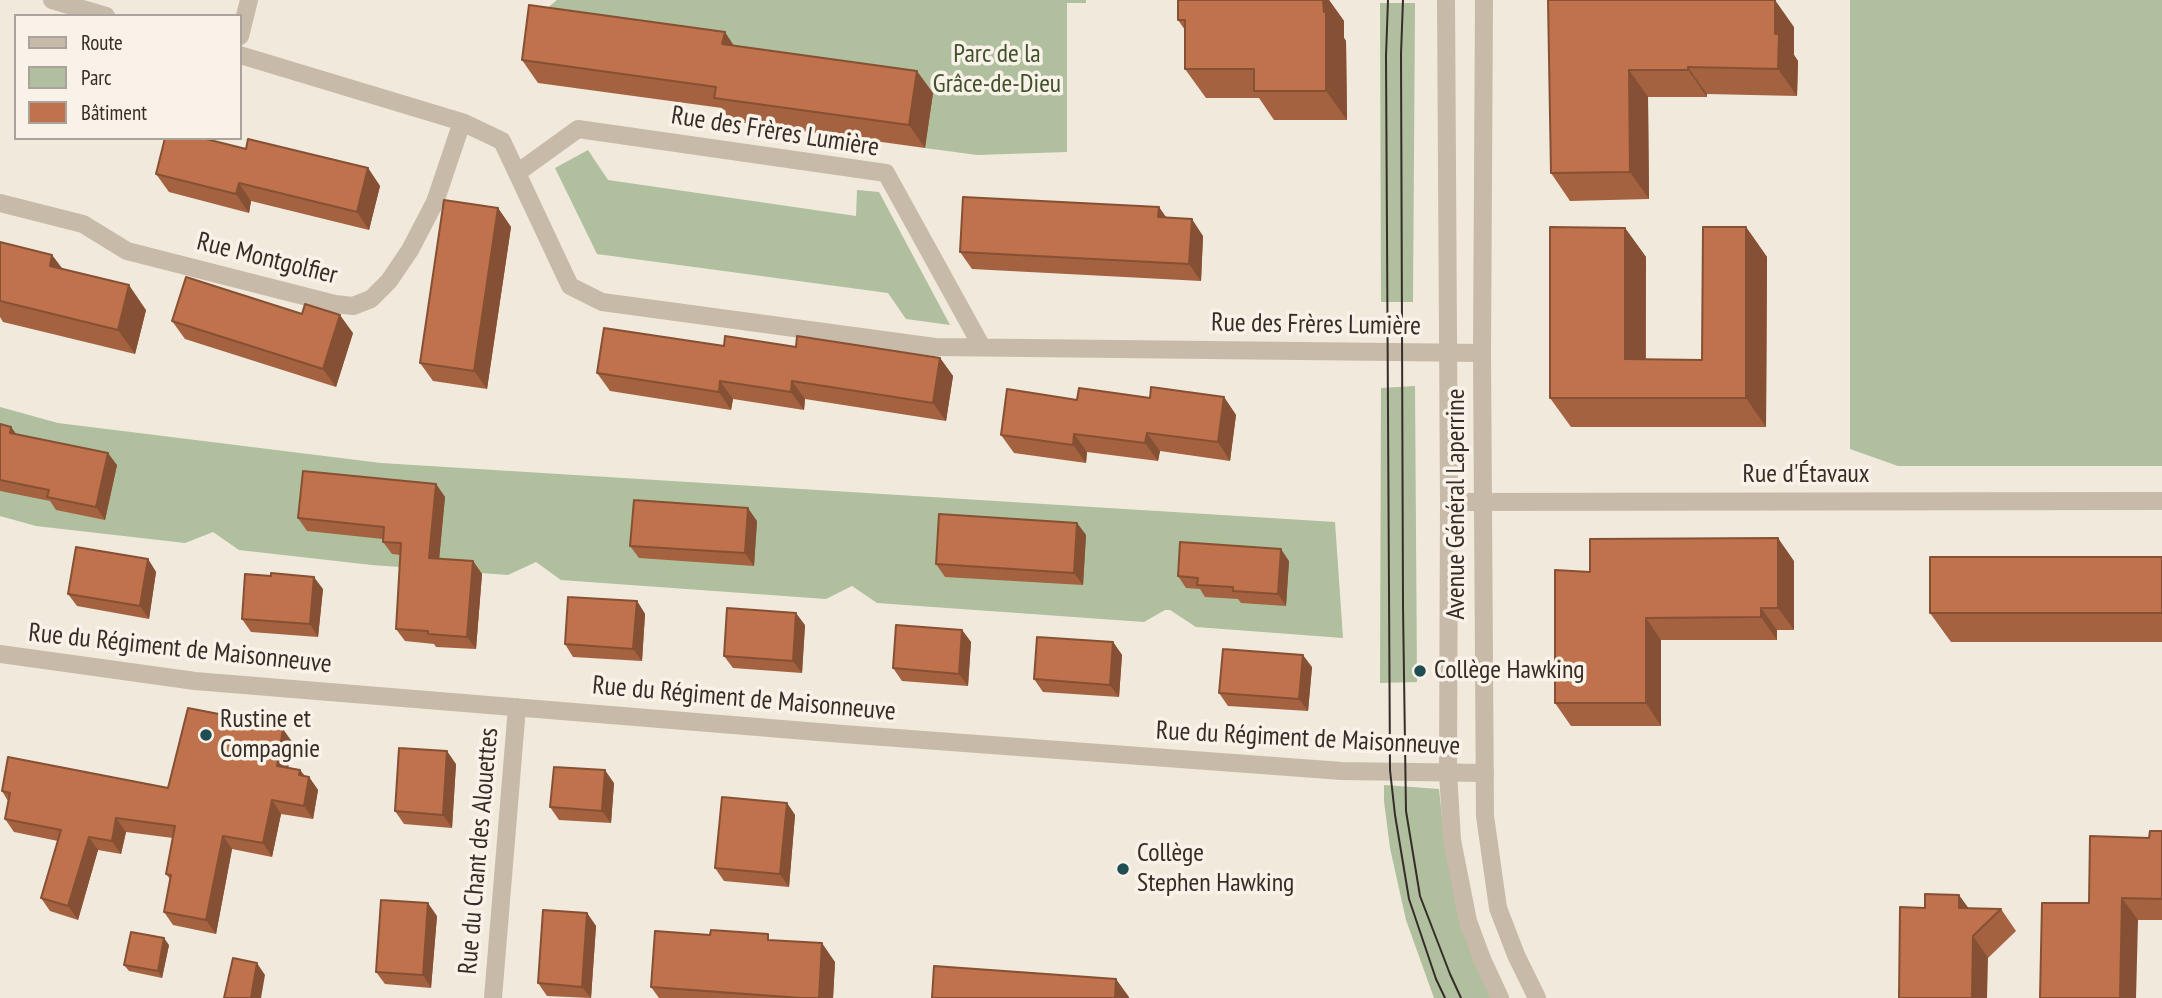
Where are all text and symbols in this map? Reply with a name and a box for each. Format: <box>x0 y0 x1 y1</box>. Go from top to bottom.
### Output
legend <box>14 14 242 140</box>
text: Route <box>81 29 123 56</box>
park label: Parc de la Grâce-de-Dieu <box>933 39 1061 100</box>
text: Parc <box>81 64 112 91</box>
text: Bâtiment <box>81 99 147 126</box>
street label: Rue des Frères Lumière <box>669 100 881 164</box>
street label: Rue Montgolfier <box>193 226 341 292</box>
street label: Rue des Frères Lumière <box>1211 308 1421 342</box>
street label: Avenue Général Laperrine <box>1441 389 1473 619</box>
street label: Rue d'Étavaux <box>1742 459 1870 491</box>
street label: Rue du Régiment de Maisonneuve <box>27 618 333 680</box>
place label: Collège Hawking <box>1434 655 1585 687</box>
marker: Collège Hawking <box>1412 663 1428 679</box>
street label: Rue du Régiment de Maisonneuve <box>591 670 897 728</box>
place label: Rustine et Compagnie <box>220 704 320 766</box>
street label: Rue du Régiment de Maisonneuve <box>1155 715 1461 763</box>
street label: Rue du Chant des Alouettes <box>453 726 505 976</box>
marker: Rustine et Compagnie <box>198 727 214 743</box>
place label: Collège Stephen Hawking <box>1137 838 1294 900</box>
marker: Collège Stephen Hawking <box>1115 861 1131 877</box>

